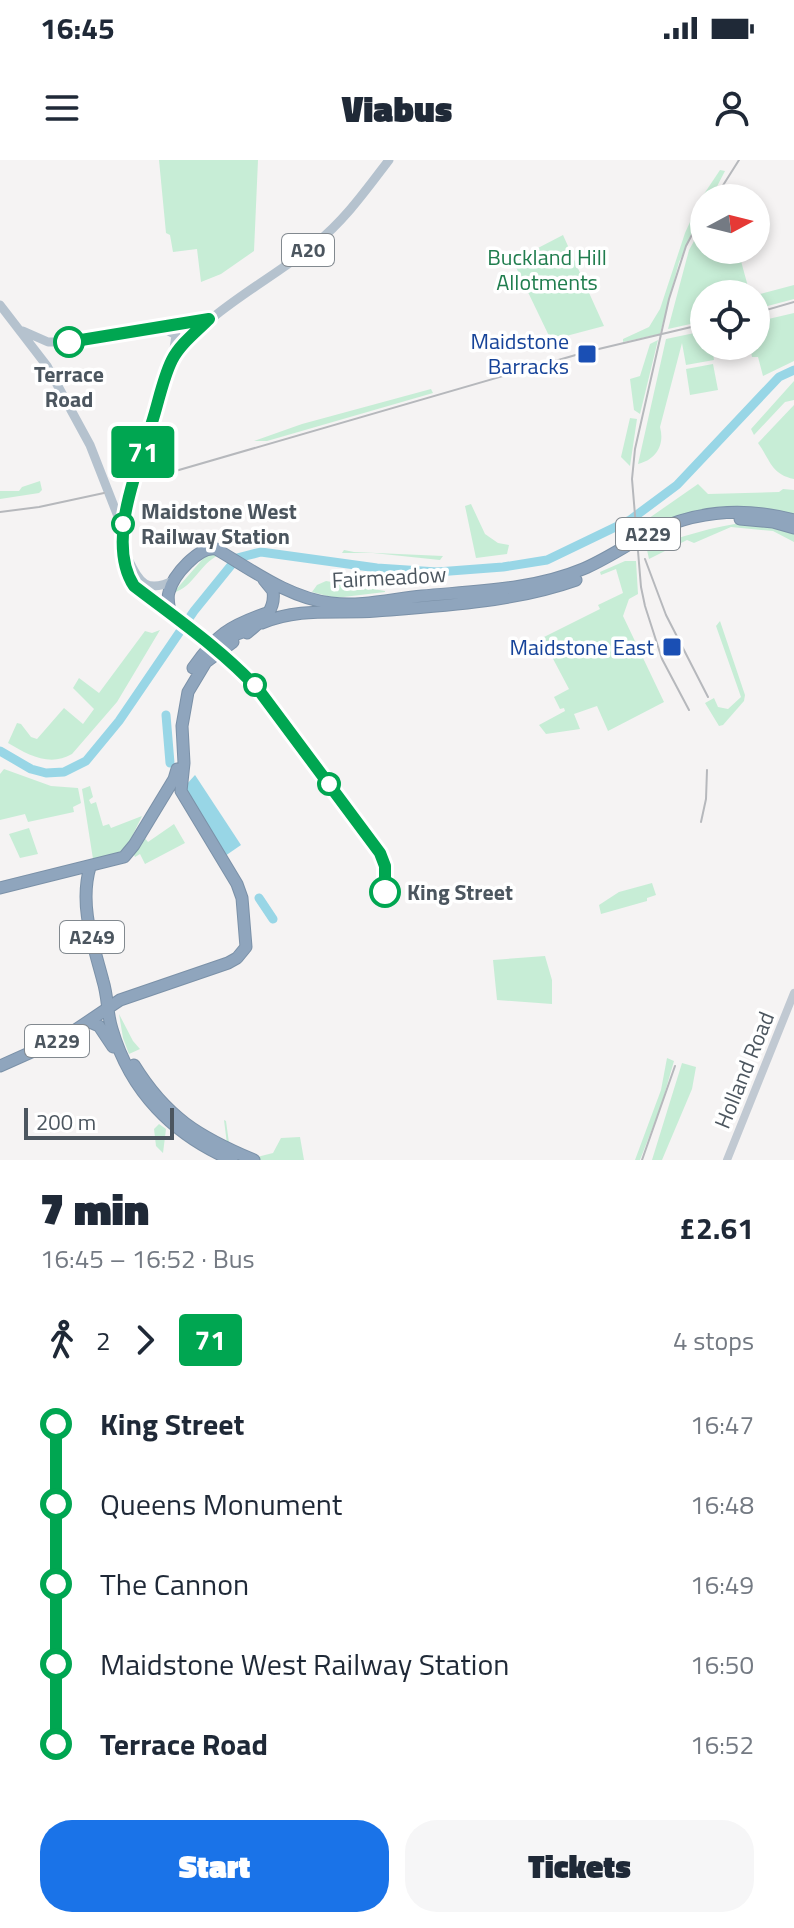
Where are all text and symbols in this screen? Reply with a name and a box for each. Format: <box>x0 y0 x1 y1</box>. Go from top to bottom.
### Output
text: 16:45 <box>40 5 115 51</box>
text: Viabus <box>342 81 452 136</box>
icon: menu <box>40 86 84 130</box>
icon: person <box>710 86 754 130</box>
north arrow <box>690 184 770 264</box>
map controls <box>690 184 770 360</box>
road number: A20 <box>282 234 334 266</box>
park label: Buckland Hill Allotments <box>487 240 607 299</box>
button: locate <box>690 280 770 360</box>
place label: Maidstone Barracks <box>471 324 569 383</box>
marker: Terrace Road <box>54 327 84 357</box>
marker: Maidstone Barracks <box>576 343 598 365</box>
place label: Terrace Road <box>34 357 104 416</box>
line badge: 71 <box>107 426 179 478</box>
text: 71 <box>127 430 159 473</box>
place label: Maidstone West Railway Station <box>141 494 297 553</box>
marker: Maidstone West Railway Station <box>112 513 134 535</box>
road number: A229 <box>616 518 680 550</box>
street label: Fairmeadow <box>331 557 447 597</box>
place label: Maidstone East <box>510 630 654 664</box>
marker: Maidstone East <box>661 636 683 658</box>
unlabelled marker <box>244 674 266 696</box>
unlabelled marker <box>318 773 340 795</box>
place label: King Street <box>407 875 513 909</box>
marker: King Street <box>370 877 400 907</box>
road number: A249 <box>60 921 124 953</box>
street label: Holland Road <box>705 1006 783 1134</box>
road number: A229 <box>25 1025 89 1057</box>
scale bar <box>24 1104 174 1140</box>
text: 200 m <box>36 1105 96 1139</box>
text: 7 min <box>40 1175 149 1242</box>
text: £2.61 <box>679 1205 754 1251</box>
text: 16:45 – 16:52 · Bus <box>40 1239 255 1278</box>
icon: walk <box>40 1318 84 1362</box>
icon: forward <box>123 1318 167 1362</box>
text: 71 <box>195 1318 226 1361</box>
text: 2 <box>96 1321 111 1360</box>
text: 4 stops <box>673 1321 754 1360</box>
text: King Street <box>100 1401 245 1447</box>
text: 16:47 <box>690 1405 754 1444</box>
text: Queens Monument <box>100 1481 342 1527</box>
text: 16:48 <box>690 1485 754 1524</box>
text: The Cannon <box>100 1561 249 1607</box>
text: 16:49 <box>690 1565 754 1604</box>
text: Maidstone West Railway Station <box>100 1641 509 1687</box>
text: 16:50 <box>690 1645 754 1684</box>
text: Terrace Road <box>100 1721 268 1767</box>
text: 16:52 <box>690 1725 754 1764</box>
button: Start <box>40 1820 389 1912</box>
button: Tickets <box>405 1820 754 1912</box>

